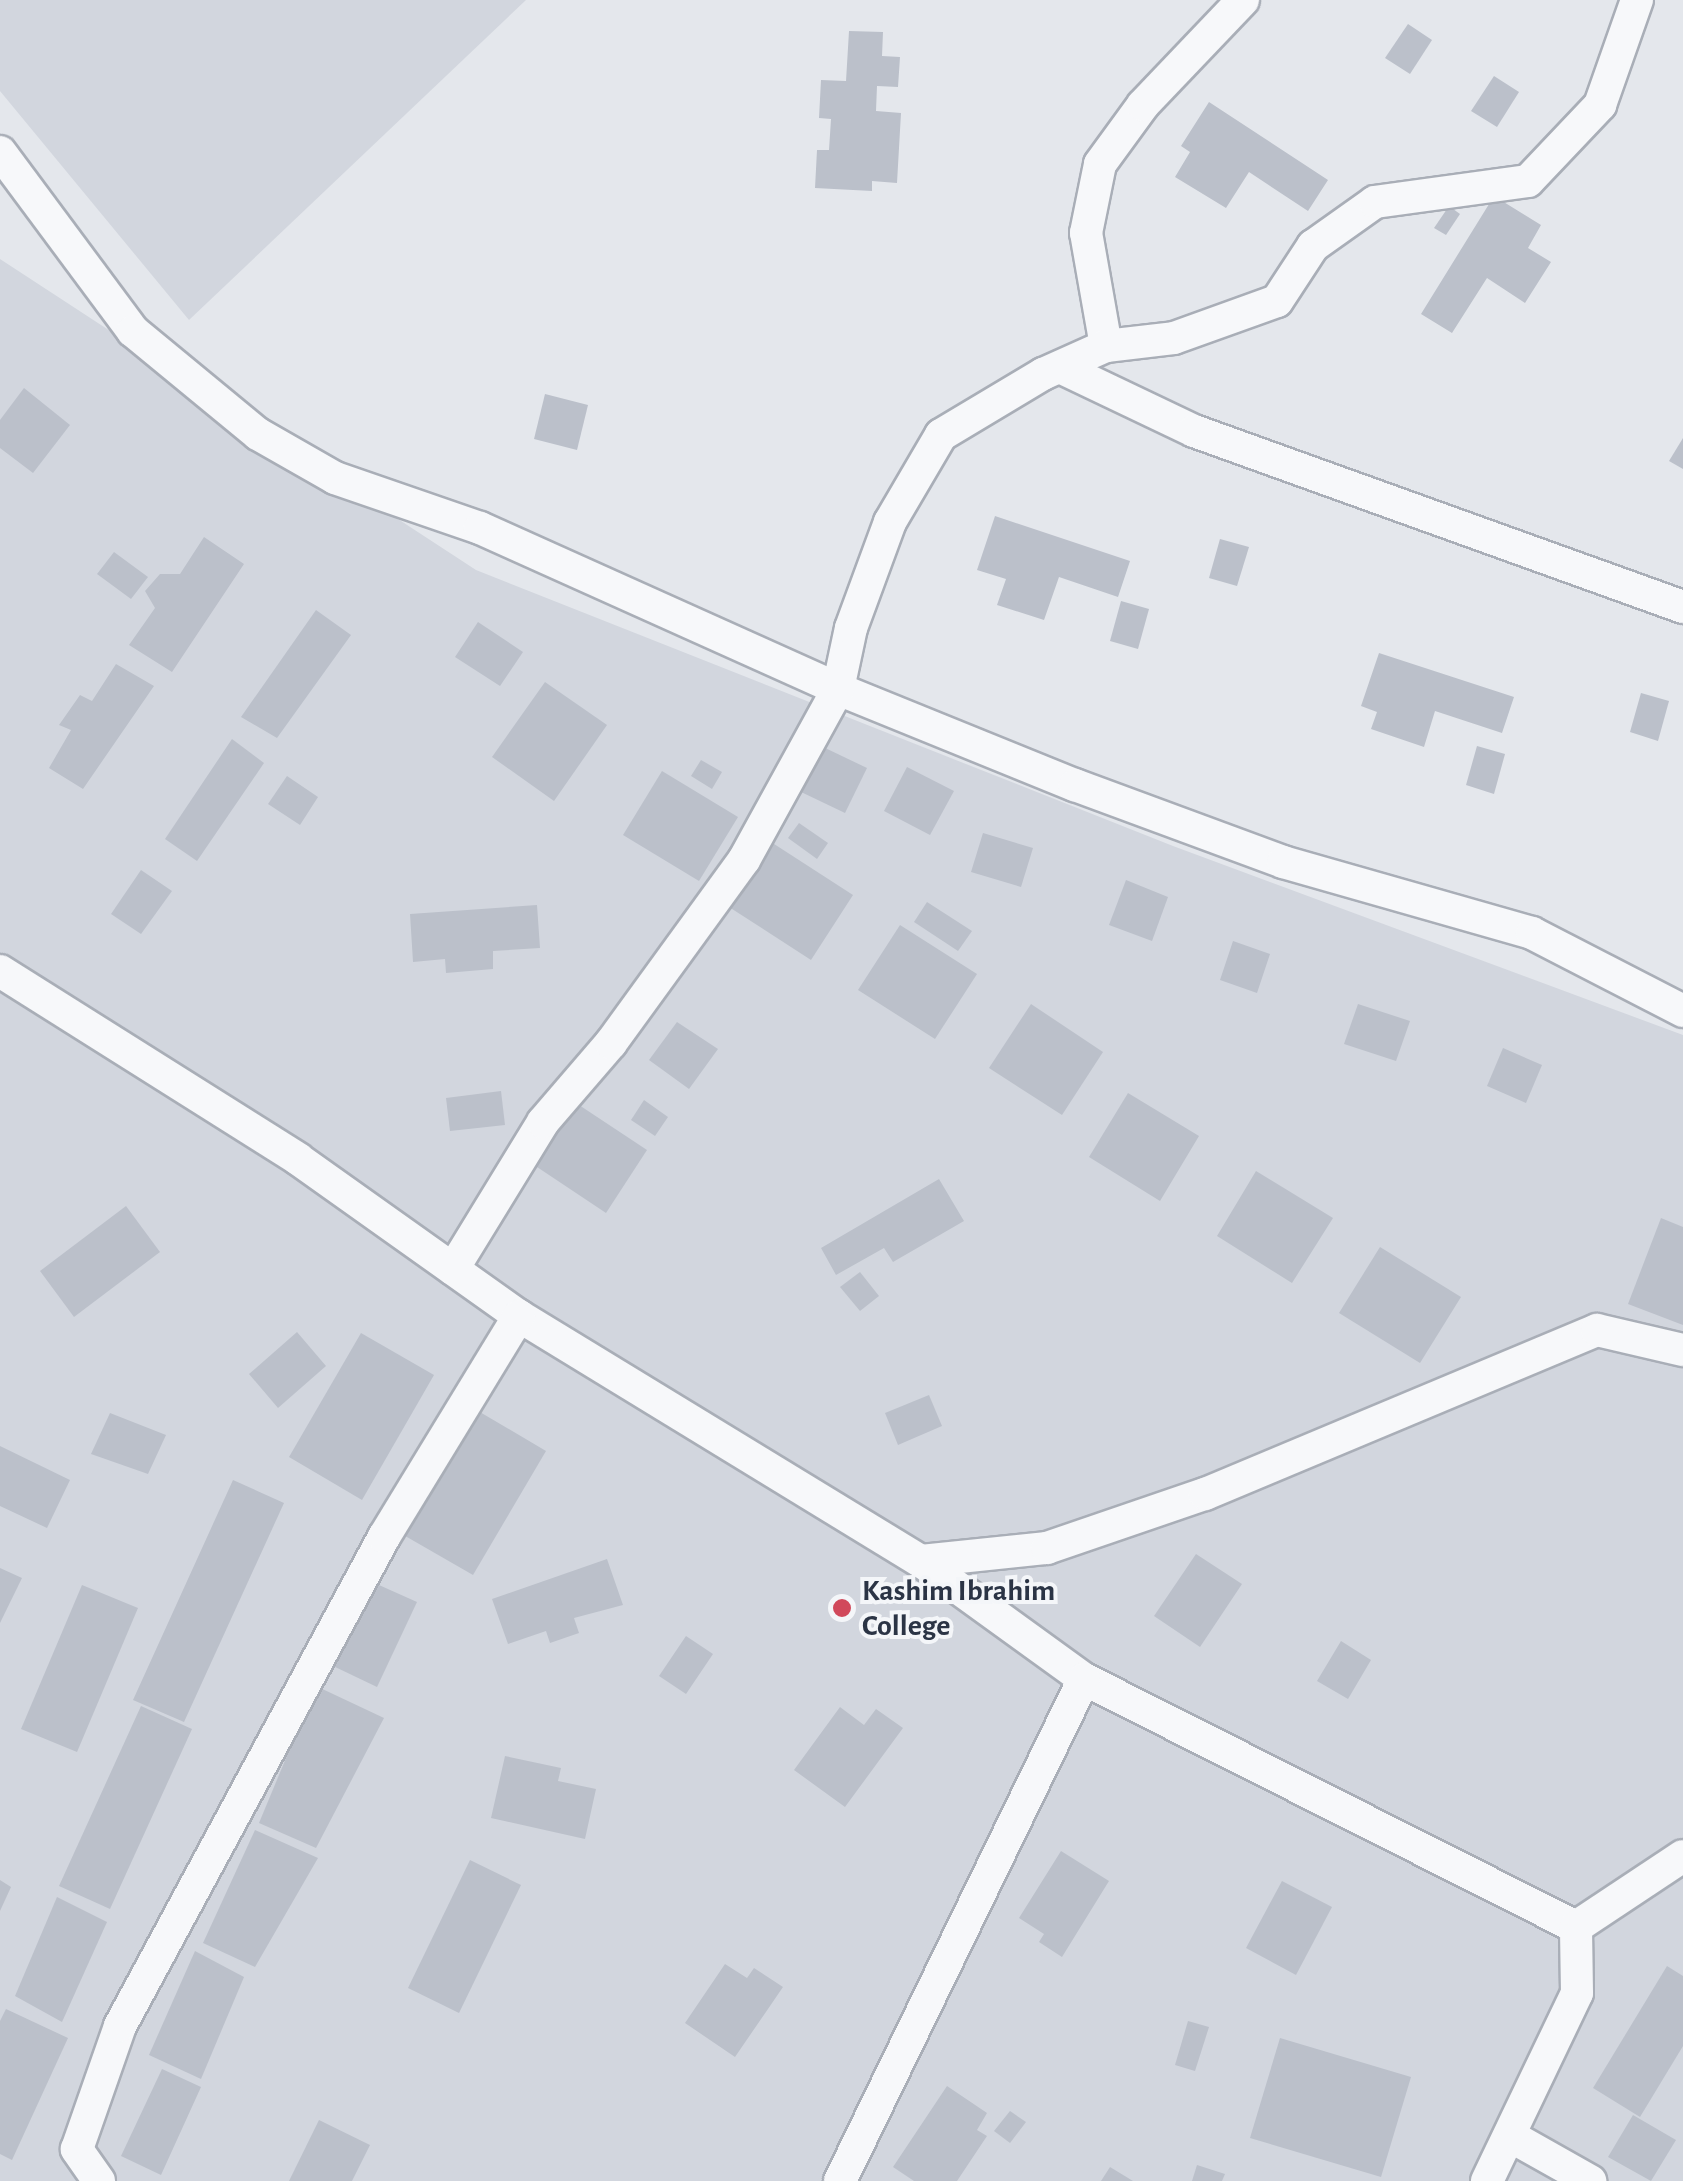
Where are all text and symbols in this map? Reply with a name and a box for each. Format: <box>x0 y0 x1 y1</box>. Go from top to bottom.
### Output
place label: Kashim Ibrahim College <box>862 1573 1055 1644</box>
marker: Kashim Ibrahim College <box>831 1597 853 1619</box>

